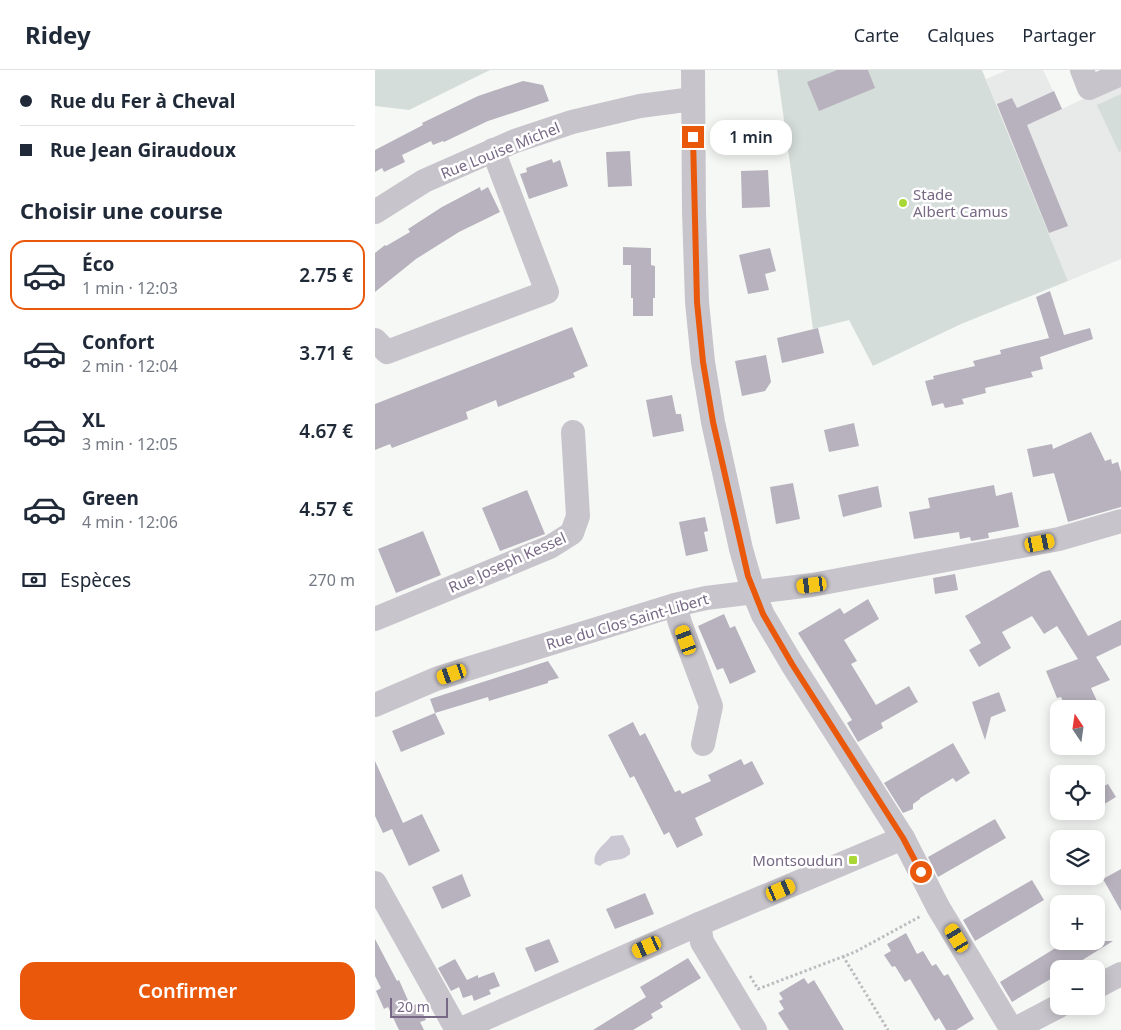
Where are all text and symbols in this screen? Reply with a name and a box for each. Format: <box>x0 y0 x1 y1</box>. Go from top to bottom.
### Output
text: Ridey <box>25 18 91 51</box>
text: Carte <box>854 23 899 47</box>
text: Calques <box>927 23 994 47</box>
text: Partager <box>1022 23 1096 47</box>
text: Rue du Fer à Cheval <box>50 88 235 114</box>
street label: Rue Louise Michel <box>437 117 563 183</box>
callout: 1 min <box>711 120 793 154</box>
route end <box>682 126 704 148</box>
text: 1 min <box>729 126 773 148</box>
text: Rue Jean Giraudoux <box>50 137 236 163</box>
place label: Stade Albert Camus <box>913 184 1008 221</box>
text: Choisir une course <box>20 195 223 225</box>
marker: Stade Albert Camus <box>897 197 909 209</box>
text: Éco <box>82 251 114 277</box>
icon: car <box>22 253 67 298</box>
text: 2.75 € <box>299 262 353 288</box>
text: 1 min · 12:03 <box>82 277 178 299</box>
text: Confort <box>82 329 154 355</box>
icon: car <box>22 331 67 376</box>
text: 3.71 € <box>299 340 353 366</box>
text: 2 min · 12:04 <box>82 355 178 377</box>
text: XL <box>82 407 105 433</box>
icon: car <box>22 409 67 454</box>
text: 4.67 € <box>299 418 353 444</box>
text: 3 min · 12:05 <box>82 433 178 455</box>
text: Green <box>82 485 139 511</box>
icon: car <box>22 487 67 532</box>
text: 4.57 € <box>299 496 353 522</box>
text: 4 min · 12:06 <box>82 511 178 533</box>
street label: Rue Joseph Kessel <box>445 527 569 597</box>
car <box>1023 533 1056 553</box>
icon: cash <box>20 566 48 594</box>
text: Espèces <box>60 567 131 593</box>
text: 270 m <box>308 569 355 591</box>
car <box>796 576 827 594</box>
street label: Rue du Clos Saint-Libert <box>544 588 711 654</box>
car <box>673 623 698 657</box>
car <box>435 662 468 686</box>
north arrow <box>1050 700 1105 755</box>
map controls <box>1050 700 1105 1015</box>
button: locate <box>1050 765 1105 820</box>
button: layers <box>1050 830 1105 885</box>
place label: Montsoudun <box>752 850 843 870</box>
marker: Montsoudun <box>847 854 859 866</box>
route start <box>910 861 932 883</box>
car <box>764 877 797 903</box>
button: + <box>1050 895 1105 950</box>
car <box>942 921 971 955</box>
car <box>630 934 663 960</box>
button: − <box>1050 960 1105 1015</box>
button: Confirmer <box>20 962 355 1020</box>
scale bar <box>390 995 447 1018</box>
text: 20 m <box>397 997 430 1016</box>

